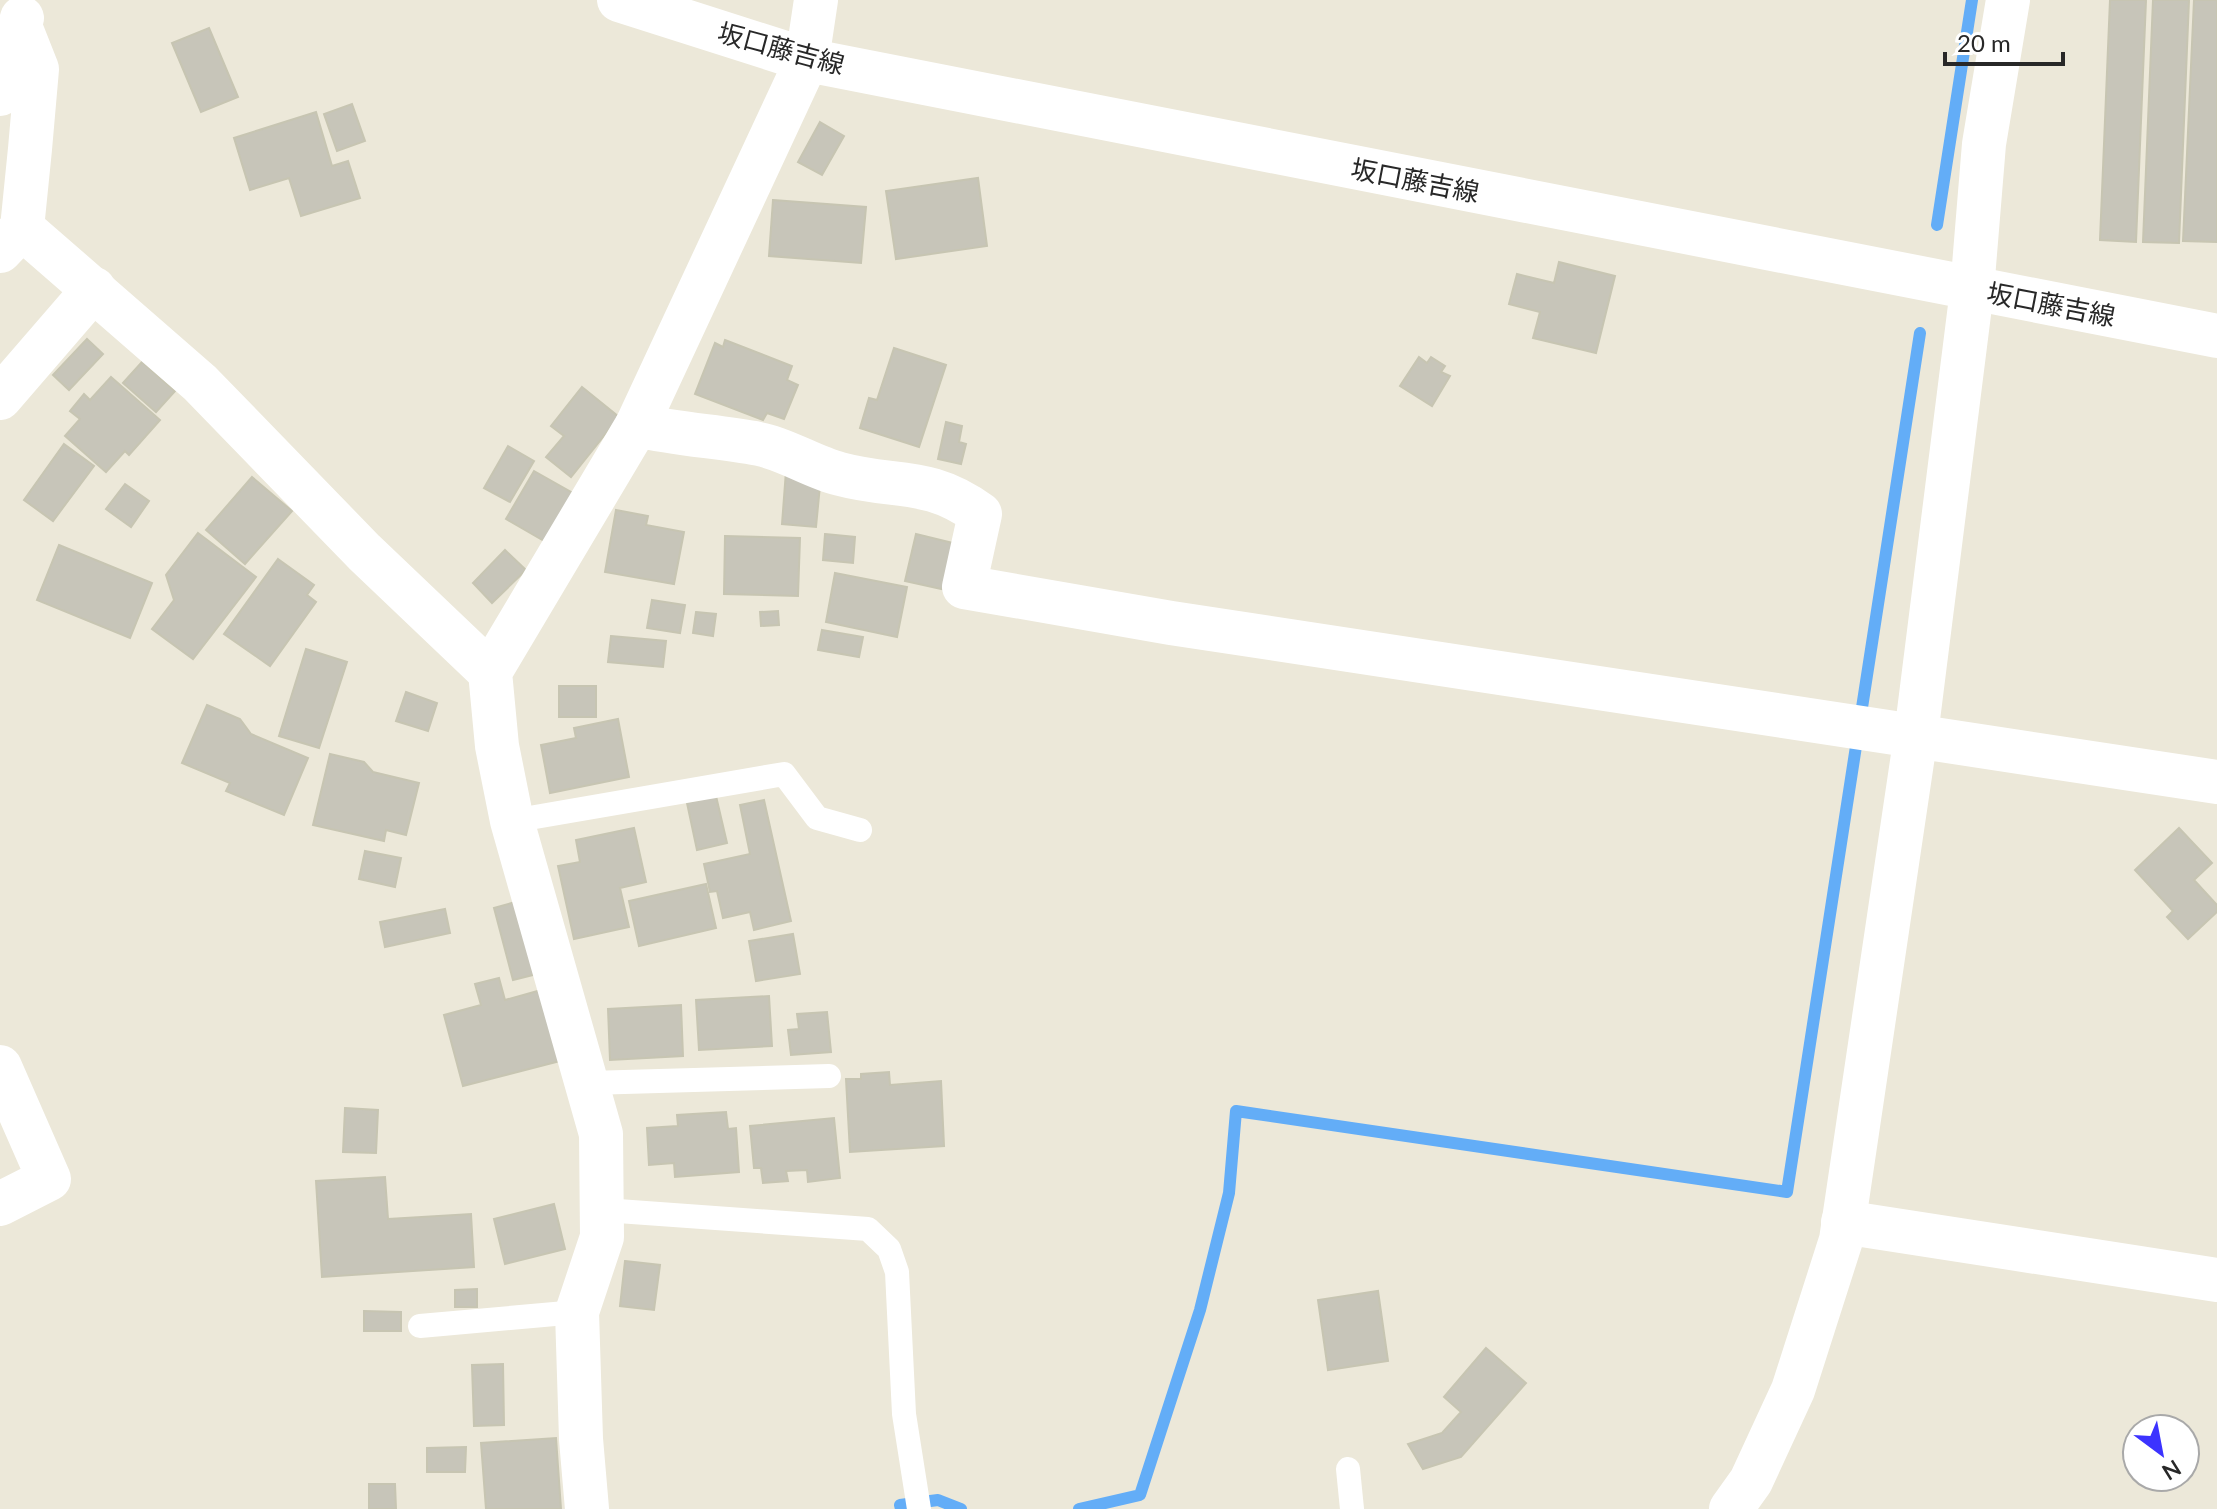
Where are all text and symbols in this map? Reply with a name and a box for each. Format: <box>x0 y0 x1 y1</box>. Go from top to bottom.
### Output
street label: 坂口藤吉線 <box>714 16 848 80</box>
scale bar <box>1945 16 2063 66</box>
text: 20 m <box>1957 28 2011 57</box>
street label: 坂口藤吉線 <box>1348 152 1482 208</box>
street label: 坂口藤吉線 <box>1984 276 2118 332</box>
north arrow <box>2121 1413 2201 1493</box>
text: N <box>2158 1454 2186 1486</box>

